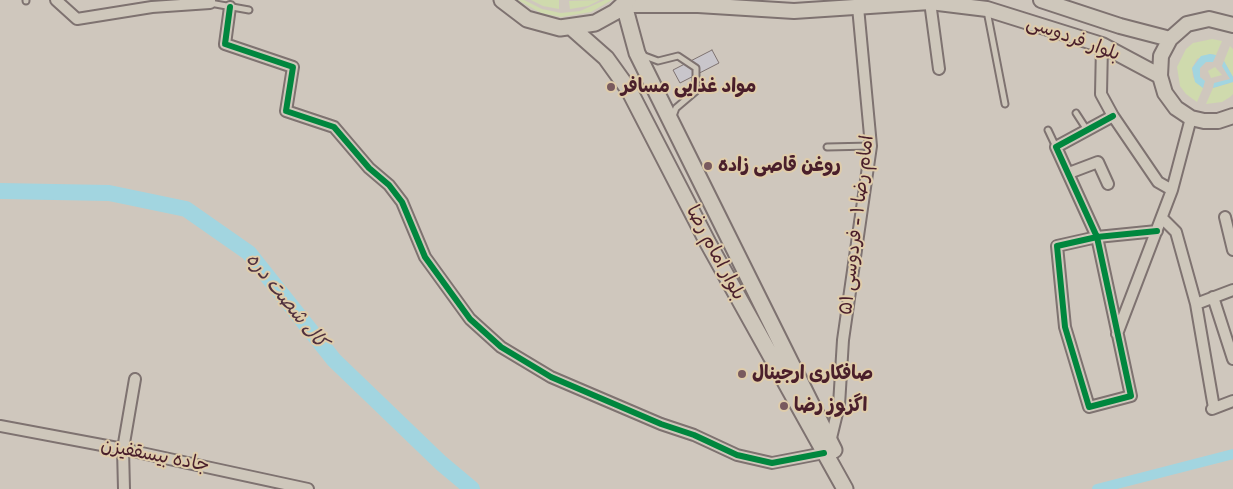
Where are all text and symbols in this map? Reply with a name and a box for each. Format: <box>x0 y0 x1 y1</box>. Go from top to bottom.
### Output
street label: بلوار فردوسی <box>1023 12 1123 66</box>
place label: مواد غذایی مسافر <box>621 76 756 98</box>
marker: مواد غذایی مسافر <box>605 81 617 93</box>
street label: امام رضا ۱ - فردوسی ۵۱ <box>835 134 879 316</box>
place label: روغن قاصی زاده <box>718 155 841 177</box>
marker: روغن قاصی زاده <box>702 160 714 172</box>
street label: بلوار امام رضا <box>680 202 750 304</box>
water label: کال شصت دره <box>240 248 332 354</box>
place label: صافکاری ارجینال <box>752 363 873 385</box>
marker: صافکاری ارجینال <box>736 368 748 380</box>
place label: اگزوز رضا <box>794 395 867 417</box>
marker: اگزوز رضا <box>778 400 790 412</box>
street label: جاده بیسقفیزن <box>99 434 211 478</box>

